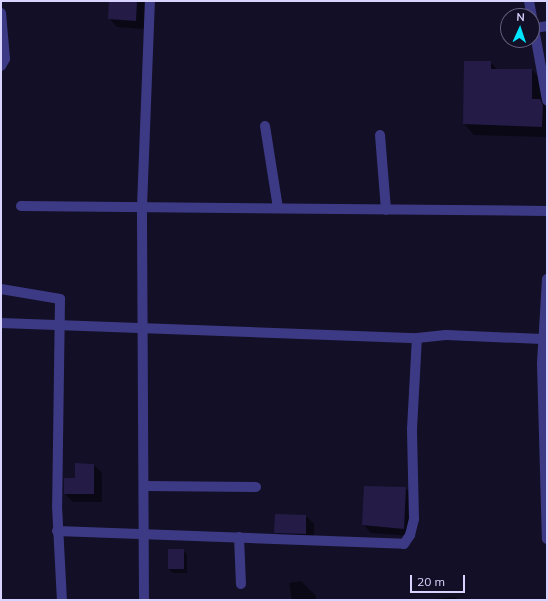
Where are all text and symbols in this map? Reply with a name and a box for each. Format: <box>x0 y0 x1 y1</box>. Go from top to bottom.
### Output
north arrow <box>500 8 540 48</box>
text: N <box>516 10 525 24</box>
scale bar <box>412 567 467 593</box>
text: 20 m <box>417 574 445 589</box>

